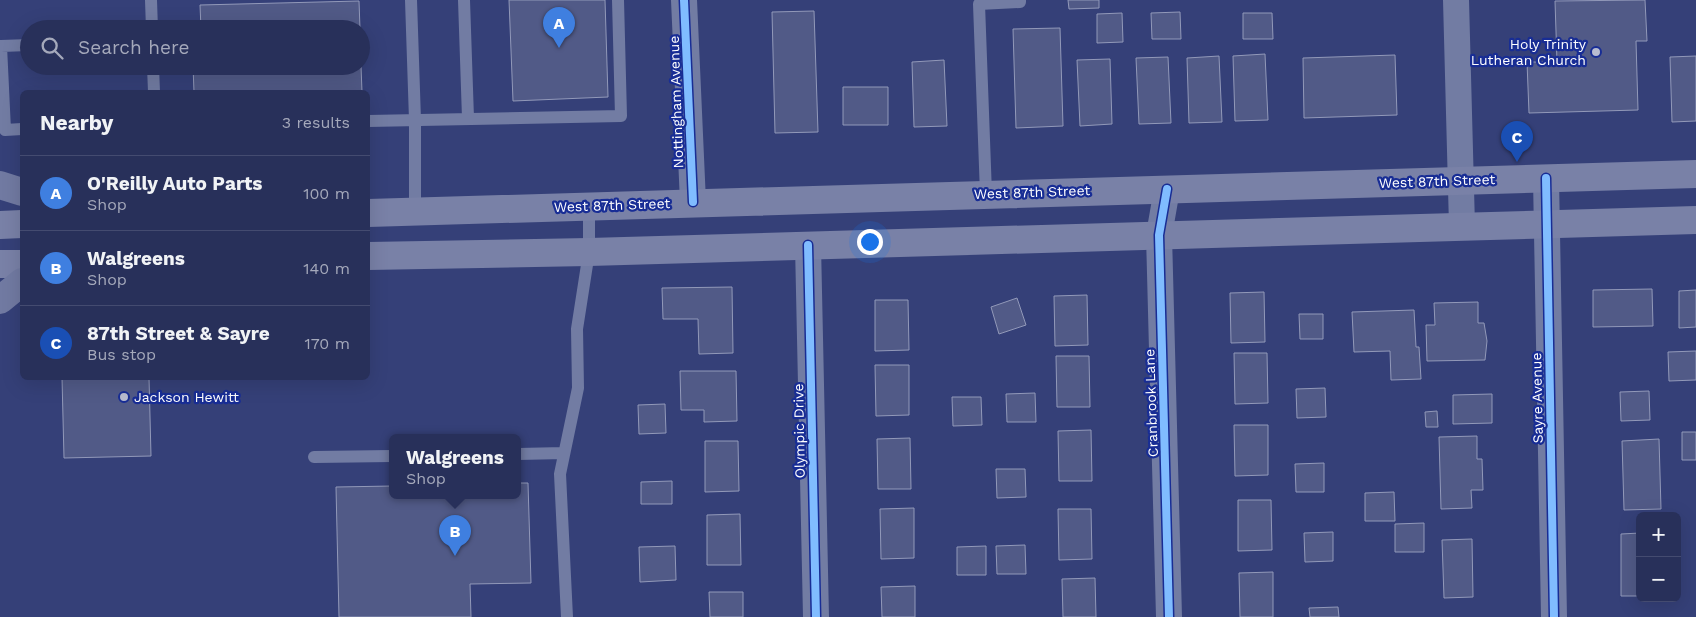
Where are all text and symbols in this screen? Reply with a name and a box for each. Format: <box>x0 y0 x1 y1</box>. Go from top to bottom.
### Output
pin: A <box>543 7 575 48</box>
search box <box>20 20 370 75</box>
icon: search <box>38 34 66 62</box>
street label: Nottingham Avenue <box>666 35 686 169</box>
text: Search here <box>78 36 189 59</box>
place label: Holy Trinity Lutheran Church <box>1471 36 1587 68</box>
marker: Holy Trinity Lutheran Church <box>1590 46 1602 58</box>
text: Nearby <box>40 110 113 135</box>
text: 3 results <box>282 113 350 132</box>
pin: C <box>1501 121 1533 162</box>
street label: West 87th Street <box>1379 171 1496 191</box>
text: O'Reilly Auto Parts <box>87 172 262 195</box>
street label: West 87th Street <box>974 182 1091 202</box>
text: A <box>51 184 61 203</box>
text: 100 m <box>303 184 350 203</box>
text: Shop <box>87 195 127 214</box>
street label: West 87th Street <box>554 195 671 215</box>
your location <box>857 229 883 255</box>
text: Walgreens <box>87 247 185 270</box>
text: B <box>51 259 61 278</box>
text: 140 m <box>303 259 350 278</box>
text: Shop <box>87 270 127 289</box>
text: 87th Street & Sayre <box>87 322 270 345</box>
text: C <box>51 334 61 353</box>
text: 170 m <box>304 334 350 353</box>
text: Bus stop <box>87 345 156 364</box>
street label: Cranbrook Lane <box>1141 349 1161 457</box>
street label: Sayre Avenue <box>1528 352 1546 444</box>
street label: Olympic Drive <box>790 383 808 479</box>
place label: Jackson Hewitt <box>134 389 239 405</box>
marker: Jackson Hewitt <box>118 391 130 403</box>
popup <box>389 434 521 499</box>
text: Walgreens <box>406 446 504 469</box>
text: Shop <box>406 469 446 488</box>
map controls <box>1636 512 1681 602</box>
button: + <box>1636 512 1681 557</box>
pin: B <box>439 515 471 556</box>
button: − <box>1636 557 1681 602</box>

